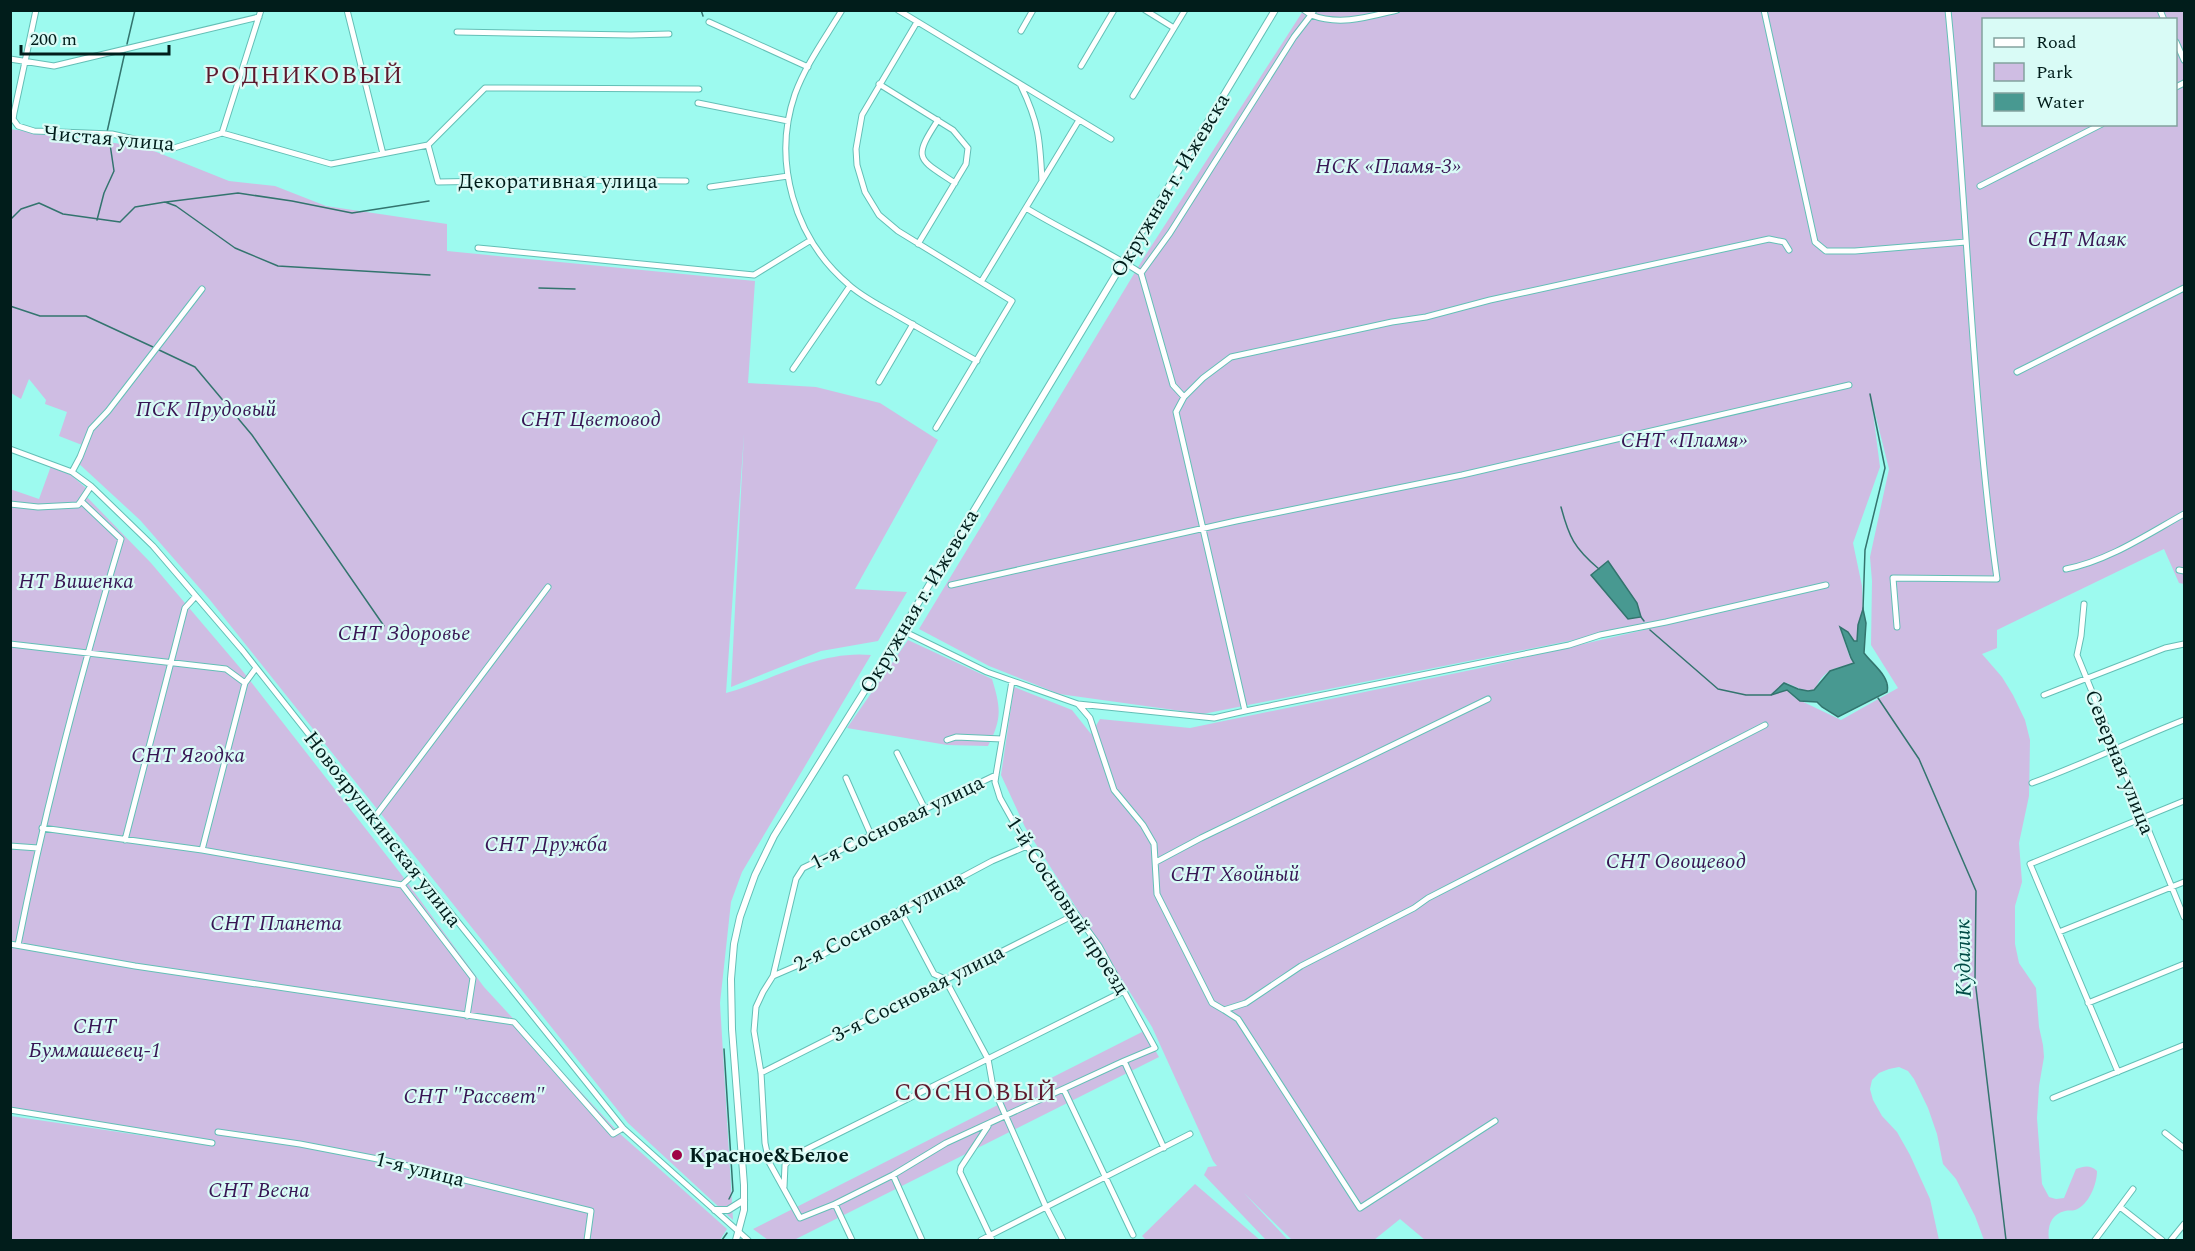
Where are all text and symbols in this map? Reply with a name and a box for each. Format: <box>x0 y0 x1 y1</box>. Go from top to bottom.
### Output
scale bar <box>21 18 170 56</box>
legend <box>1982 18 2177 126</box>
text: 200 m <box>30 26 77 53</box>
text: Road <box>2036 29 2077 56</box>
district label: РОДНИКОВЫЙ <box>204 58 404 94</box>
text: Park <box>2036 59 2073 86</box>
street label: Окружная г. Ижевска <box>1103 87 1239 284</box>
text: Water <box>2036 89 2084 116</box>
street label: Чистая улица <box>42 117 177 161</box>
park label: НСК «Пламя-3» <box>1315 151 1461 183</box>
street label: Декоративная улица <box>458 166 658 198</box>
park label: СНТ Маяк <box>2028 224 2126 256</box>
park label: ПСК Прудовый <box>136 394 276 426</box>
park label: СНТ Цветовод <box>521 404 661 436</box>
park label: СНТ «Пламя» <box>1621 425 1748 457</box>
street label: Окружная г. Ижевска <box>852 503 988 700</box>
park label: НТ Вишенка <box>18 566 134 598</box>
park label: СНТ Здоровье <box>338 618 470 650</box>
street label: Северная улица <box>2075 685 2163 840</box>
street label: Новоярушкинская улица <box>295 724 470 935</box>
park label: СНТ Ягодка <box>131 740 245 772</box>
street label: 1-я Сосновая улица <box>805 767 990 879</box>
street label: 1-й Сосновый проезд <box>997 810 1137 1001</box>
park label: СНТ Дружба <box>484 829 608 861</box>
park label: СНТ Овощевод <box>1606 846 1746 878</box>
park label: СНТ Хвойный <box>1171 859 1299 891</box>
street label: 2-я Сосновая улица <box>788 863 971 981</box>
park label: СНТ Планета <box>210 908 342 940</box>
water label: Кудалик <box>1946 918 1981 997</box>
street label: 3-я Сосновая улица <box>827 936 1011 1051</box>
park label: СНТ Буммашевец-1 <box>29 1011 161 1067</box>
district label: СОСНОВЫЙ <box>894 1075 1058 1111</box>
park label: СНТ "Рассвет" <box>404 1081 545 1113</box>
place label: Красное&Белое <box>689 1140 849 1172</box>
street label: 1-я улица <box>372 1143 469 1197</box>
marker: Красное&Белое <box>670 1148 684 1162</box>
park label: СНТ Весна <box>208 1175 310 1207</box>

